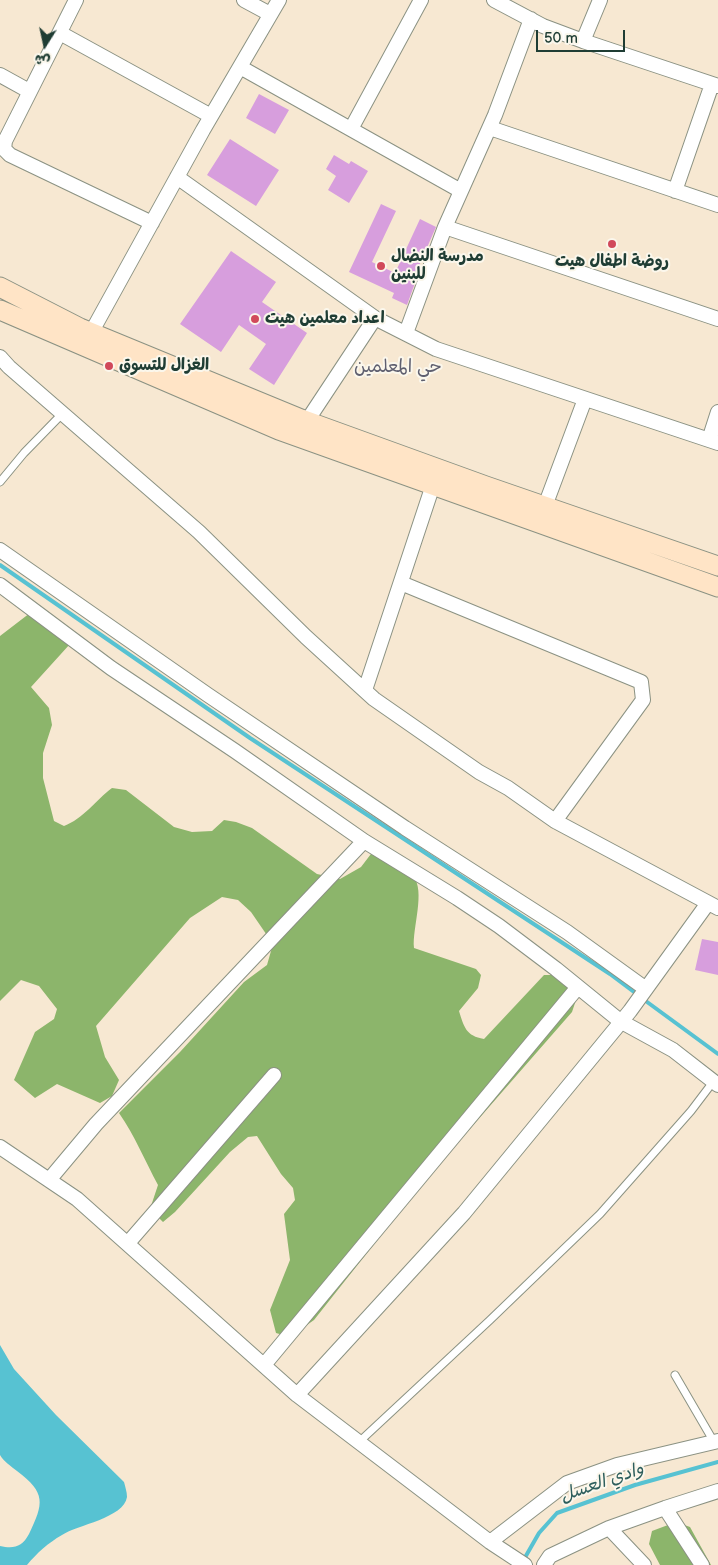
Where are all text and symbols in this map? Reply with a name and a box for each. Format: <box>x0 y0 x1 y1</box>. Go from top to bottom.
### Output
north arrow <box>20 20 70 70</box>
scale bar <box>538 20 627 52</box>
text: 50 m <box>544 29 578 48</box>
text: ش <box>33 51 51 70</box>
marker: روضة اطفال هيت <box>606 238 618 250</box>
place label: مدرسة النضال للبنين <box>391 247 484 285</box>
place label: روضة اطفال هيت <box>555 252 669 272</box>
marker: مدرسة النضال للبنين <box>375 260 387 272</box>
place label: اعداد معلمين هيت <box>265 309 385 329</box>
marker: اعداد معلمين هيت <box>249 313 261 325</box>
place label: الغزال للتسوق <box>119 356 209 376</box>
district label: حي المعلمين <box>354 356 442 378</box>
marker: الغزال للتسوق <box>103 360 115 372</box>
water label: وادي العسل <box>557 1459 647 1507</box>

